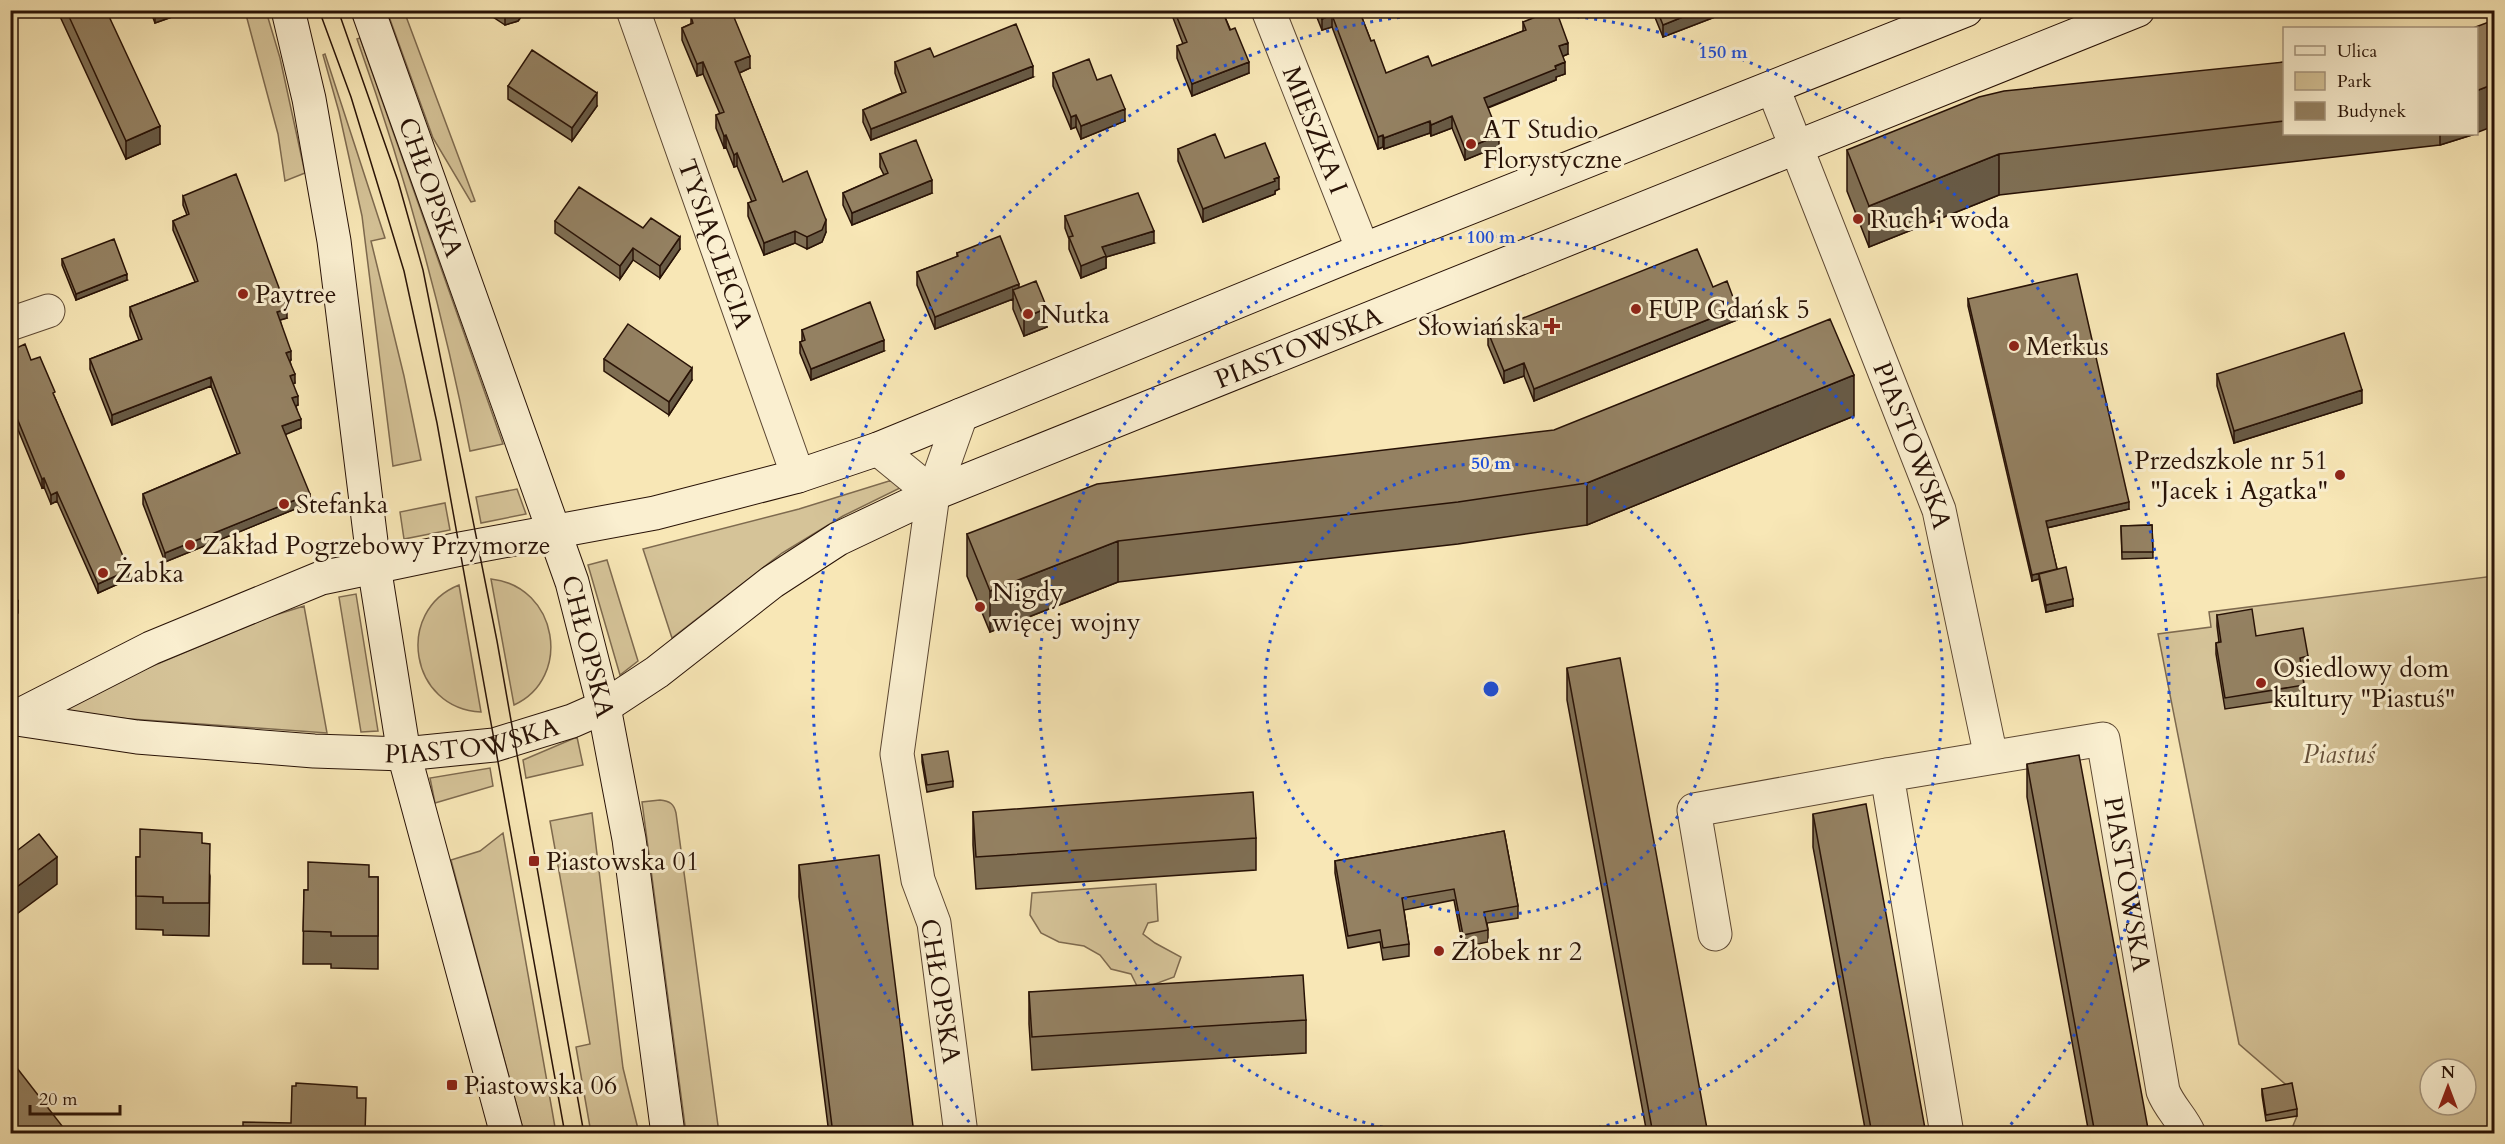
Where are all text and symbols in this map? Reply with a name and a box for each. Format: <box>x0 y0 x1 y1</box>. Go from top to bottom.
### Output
legend <box>2283 27 2478 135</box>
text: Ulica <box>2337 39 2378 64</box>
text: 150 m <box>1698 40 1748 65</box>
street label: MIESZKA I <box>1274 61 1356 199</box>
text: Park <box>2337 69 2372 94</box>
text: Budynek <box>2337 99 2407 124</box>
place label: AT Studio Florystyczne <box>1483 112 1622 177</box>
street label: CHŁOPSKA <box>390 113 472 262</box>
marker: AT Studio Florystyczne <box>1464 137 1478 151</box>
street label: TYSIĄCLECIA <box>669 154 762 334</box>
place label: Ruch i woda <box>1870 202 2010 237</box>
marker: Ruch i woda <box>1851 212 1865 226</box>
text: 100 m <box>1466 225 1516 250</box>
place label: Paytree <box>255 277 337 312</box>
marker: Paytree <box>236 287 250 301</box>
place label: FUP Gdańsk 5 <box>1648 292 1810 327</box>
place label: Nutka <box>1040 297 1110 332</box>
street label: PIASTOWSKA <box>1210 298 1387 397</box>
marker: FUP Gdańsk 5 <box>1629 302 1643 316</box>
marker: Nutka <box>1021 307 1035 321</box>
place label: Słowiańska <box>1418 309 1540 344</box>
marker: Słowiańska <box>1545 319 1559 333</box>
place label: Merkus <box>2026 329 2109 364</box>
marker: Merkus <box>2007 339 2021 353</box>
street label: PIASTOWSKA <box>1864 357 1960 533</box>
place label: Przedszkole nr 51 "Jacek i Agatka" <box>2134 443 2328 508</box>
text: 50 m <box>1471 451 1511 476</box>
marker: Przedszkole nr 51 "Jacek i Agatka" <box>2333 468 2347 482</box>
place label: Stefanka <box>296 487 388 522</box>
marker: Stefanka <box>277 497 291 511</box>
place label: Zakład Pogrzebowy Przymorze <box>202 528 551 563</box>
marker: Zakład Pogrzebowy Przymorze <box>183 538 197 552</box>
place label: Żabka <box>115 556 184 591</box>
marker: Żabka <box>96 566 110 580</box>
street label: CHŁOPSKA <box>553 572 623 721</box>
place label: Nigdy więcej wojny <box>992 575 1141 640</box>
marker: Nigdy więcej wojny <box>973 600 987 614</box>
place label: Osiedlowy dom kultury "Piastuś" <box>2273 651 2455 716</box>
marker: Osiedlowy dom kultury "Piastuś" <box>2254 676 2268 690</box>
centre of rings <box>1481 679 1501 699</box>
street label: PIASTOWSKA <box>384 709 564 772</box>
park label: Piastuś <box>2303 737 2377 772</box>
street label: PIASTOWSKA <box>2095 794 2159 975</box>
place label: Piastowska 01 <box>546 844 699 879</box>
marker: Piastowska 01 <box>527 854 541 868</box>
street label: CHŁOPSKA <box>912 916 969 1066</box>
place label: Żłobek nr 2 <box>1451 934 1582 969</box>
marker: Żłobek nr 2 <box>1432 944 1446 958</box>
north arrow <box>2418 1057 2478 1117</box>
text: N <box>2441 1062 2455 1084</box>
place label: Piastowska 06 <box>464 1068 617 1103</box>
scale bar <box>30 1078 120 1116</box>
marker: Piastowska 06 <box>445 1078 459 1092</box>
text: 20 m <box>39 1087 78 1112</box>

